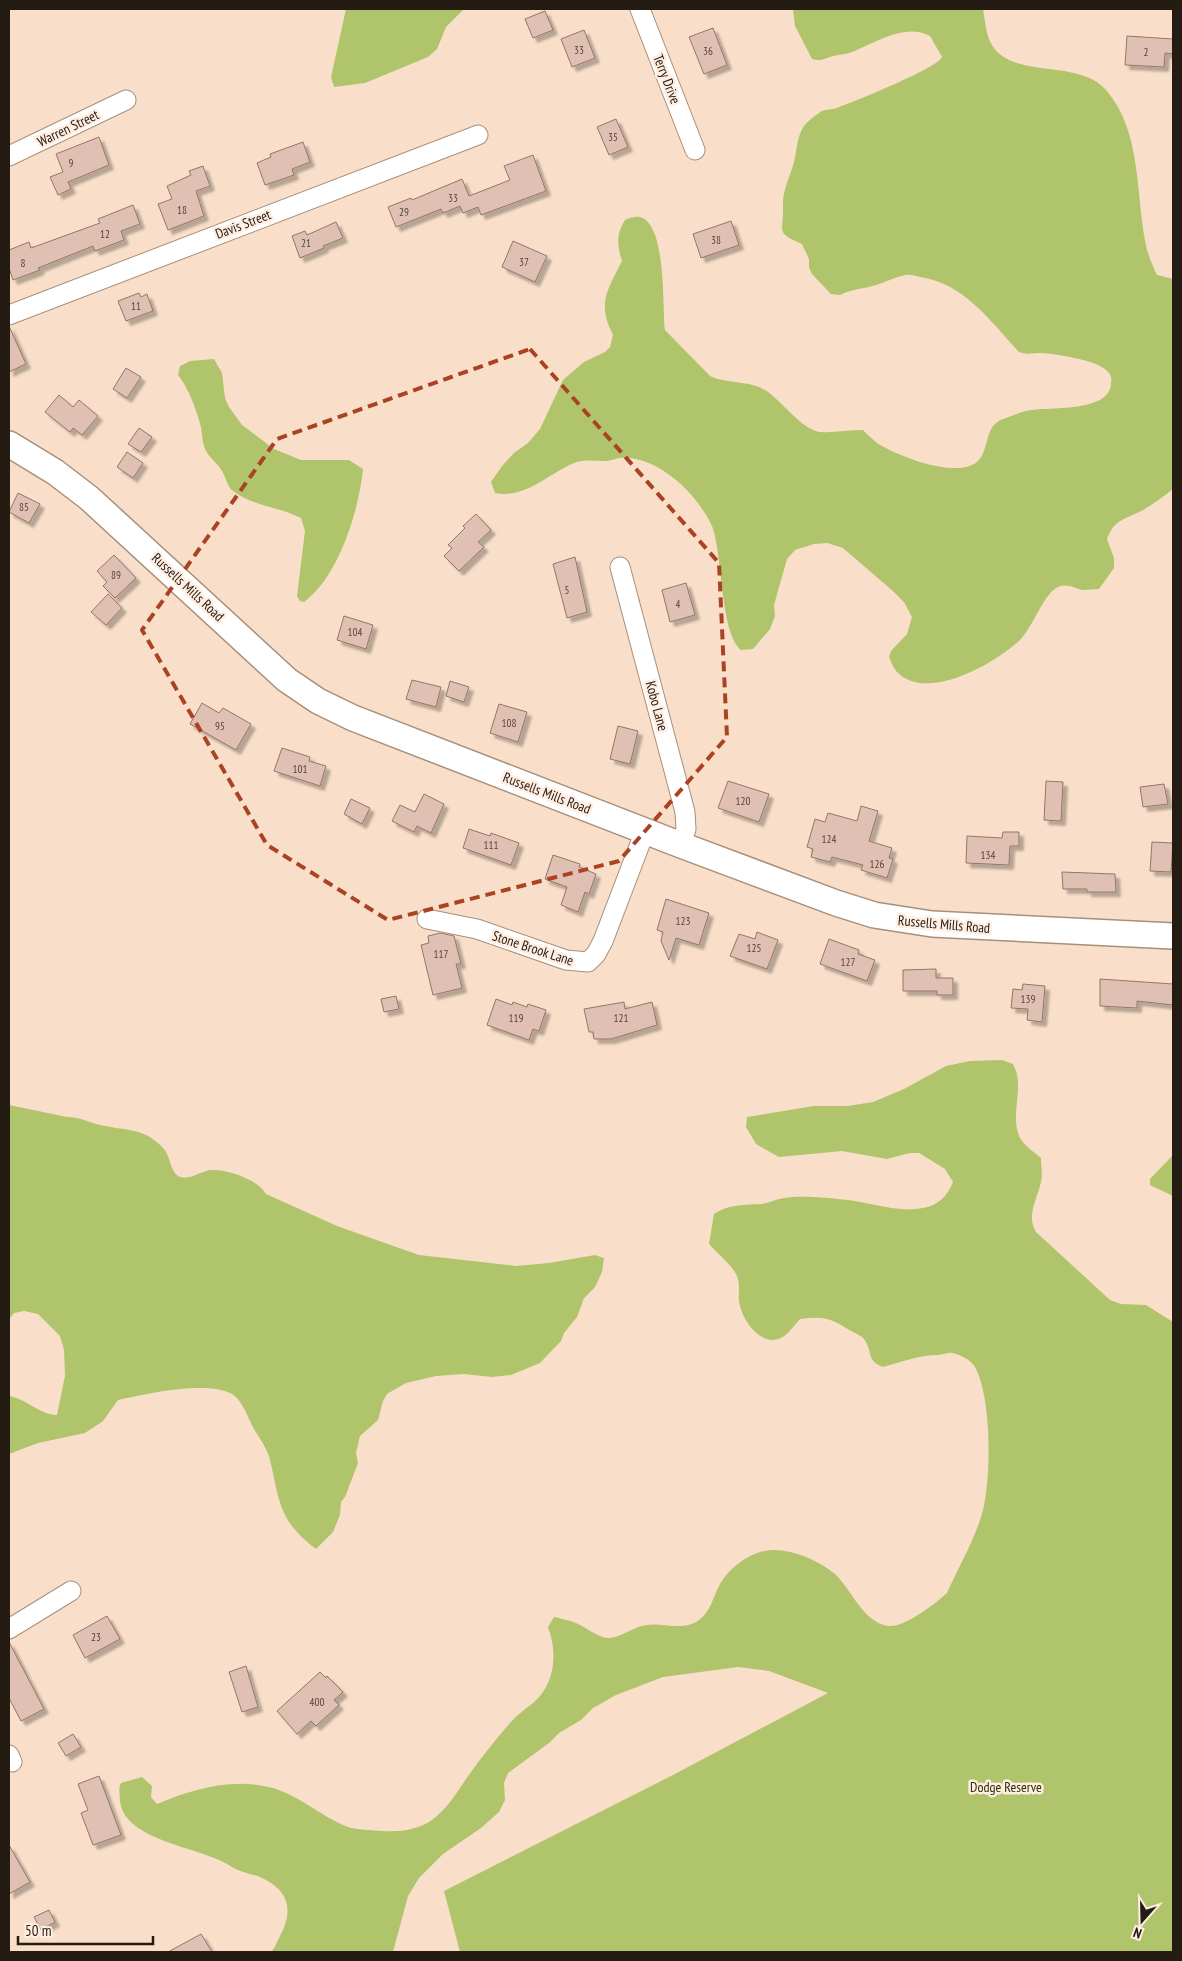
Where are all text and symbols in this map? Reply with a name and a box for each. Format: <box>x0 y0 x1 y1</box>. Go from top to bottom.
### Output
house number: 33 <box>574 43 584 57</box>
house number: 36 <box>703 44 713 58</box>
house number: 2 <box>1144 45 1149 59</box>
street label: Terry Drive <box>649 52 685 106</box>
street label: Warren Street <box>34 105 102 151</box>
house number: 35 <box>608 130 618 144</box>
house number: 9 <box>69 156 74 170</box>
house number: 33 <box>448 191 458 205</box>
house number: 18 <box>177 203 187 217</box>
street label: Davis Street <box>213 205 273 243</box>
house number: 29 <box>399 205 409 219</box>
house number: 12 <box>100 227 110 241</box>
house number: 38 <box>711 233 721 247</box>
house number: 21 <box>301 236 311 250</box>
house number: 37 <box>519 255 529 269</box>
house number: 8 <box>21 256 26 270</box>
house number: 11 <box>131 299 141 313</box>
house number: 85 <box>19 500 29 514</box>
street label: Russells Mills Road <box>148 549 228 625</box>
house number: 89 <box>111 568 121 582</box>
house number: 5 <box>565 583 570 597</box>
house number: 4 <box>676 597 681 611</box>
house number: 104 <box>348 625 362 639</box>
street label: Kobo Lane <box>642 679 672 733</box>
house number: 108 <box>502 716 516 730</box>
house number: 95 <box>215 719 225 733</box>
house number: 101 <box>293 762 307 776</box>
street label: Russells Mills Road <box>501 768 593 818</box>
house number: 120 <box>736 794 750 808</box>
house number: 124 <box>822 832 836 846</box>
house number: 111 <box>484 838 498 852</box>
house number: 134 <box>981 848 995 862</box>
house number: 126 <box>870 857 884 871</box>
street label: Russells Mills Road <box>897 911 991 937</box>
house number: 123 <box>676 914 690 928</box>
street label: Stone Brook Lane <box>490 926 576 970</box>
house number: 125 <box>747 941 761 955</box>
house number: 117 <box>434 947 448 961</box>
house number: 127 <box>841 955 855 969</box>
house number: 139 <box>1021 992 1035 1006</box>
house number: 119 <box>509 1011 523 1025</box>
house number: 121 <box>614 1011 628 1025</box>
house number: 23 <box>91 1630 101 1644</box>
house number: 400 <box>310 1695 324 1709</box>
park label: Dodge Reserve <box>970 1778 1042 1796</box>
north arrow <box>1117 1896 1167 1946</box>
scale bar <box>18 1914 152 1946</box>
text: 50 m <box>25 1921 51 1940</box>
text: N <box>1131 1923 1144 1943</box>

